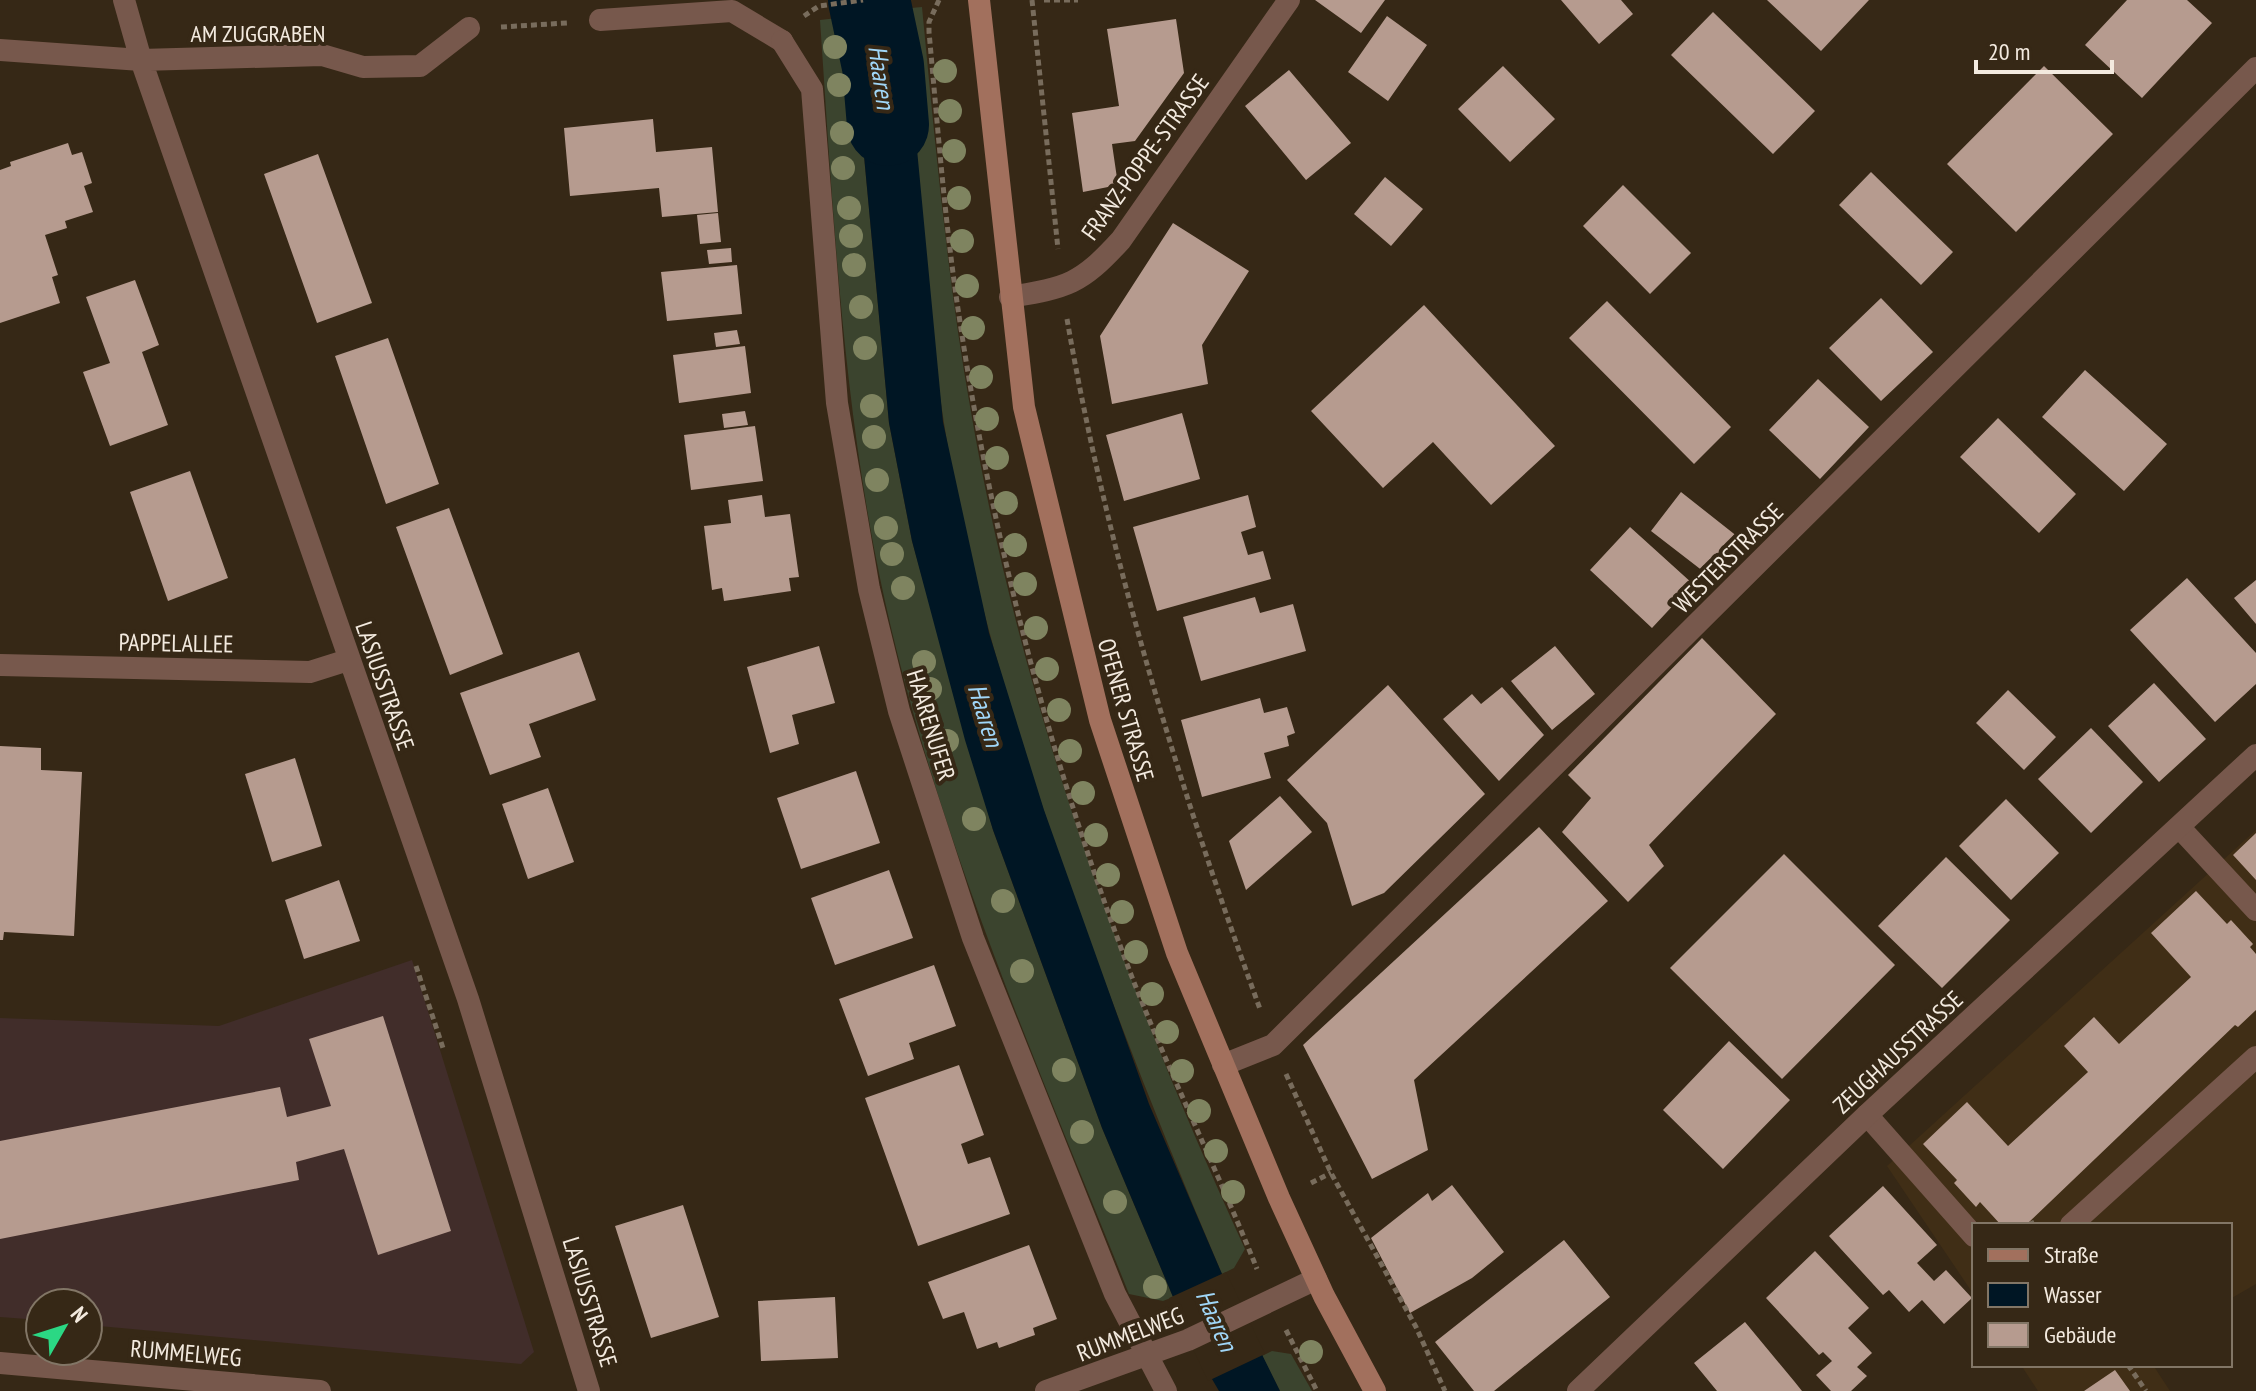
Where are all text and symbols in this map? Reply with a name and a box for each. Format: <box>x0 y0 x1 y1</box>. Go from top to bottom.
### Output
street label: AM ZUGGRABEN <box>191 18 325 49</box>
scale bar <box>1976 24 2112 74</box>
text: 20 m <box>1988 36 2030 67</box>
water label: Haaren <box>861 43 903 113</box>
street label: FRANZ-POPPE-STRASSE <box>1074 68 1216 246</box>
street label: WESTERSTRASSE <box>1666 496 1790 620</box>
street label: LASIUSSTRASSE <box>348 617 422 755</box>
street label: PAPPELALLEE <box>118 627 234 659</box>
street label: OFENER STRASSE <box>1091 635 1161 785</box>
street label: HAARENUFER <box>899 666 963 784</box>
water label: Haaren <box>961 680 1012 752</box>
street label: ZEUGHAUSSTRASSE <box>1827 984 1969 1120</box>
legend <box>1972 1223 2232 1367</box>
street label: LASIUSSTRASSE <box>556 1233 624 1371</box>
text: Straße <box>2044 1239 2099 1270</box>
text: Wasser <box>2044 1279 2102 1310</box>
water label: Haaren <box>1189 1284 1246 1357</box>
north arrow <box>24 1287 104 1367</box>
street label: RUMMELWEG <box>1072 1300 1188 1368</box>
text: N <box>65 1301 94 1328</box>
text: Gebäude <box>2044 1319 2116 1350</box>
street label: RUMMELWEG <box>129 1333 243 1373</box>

